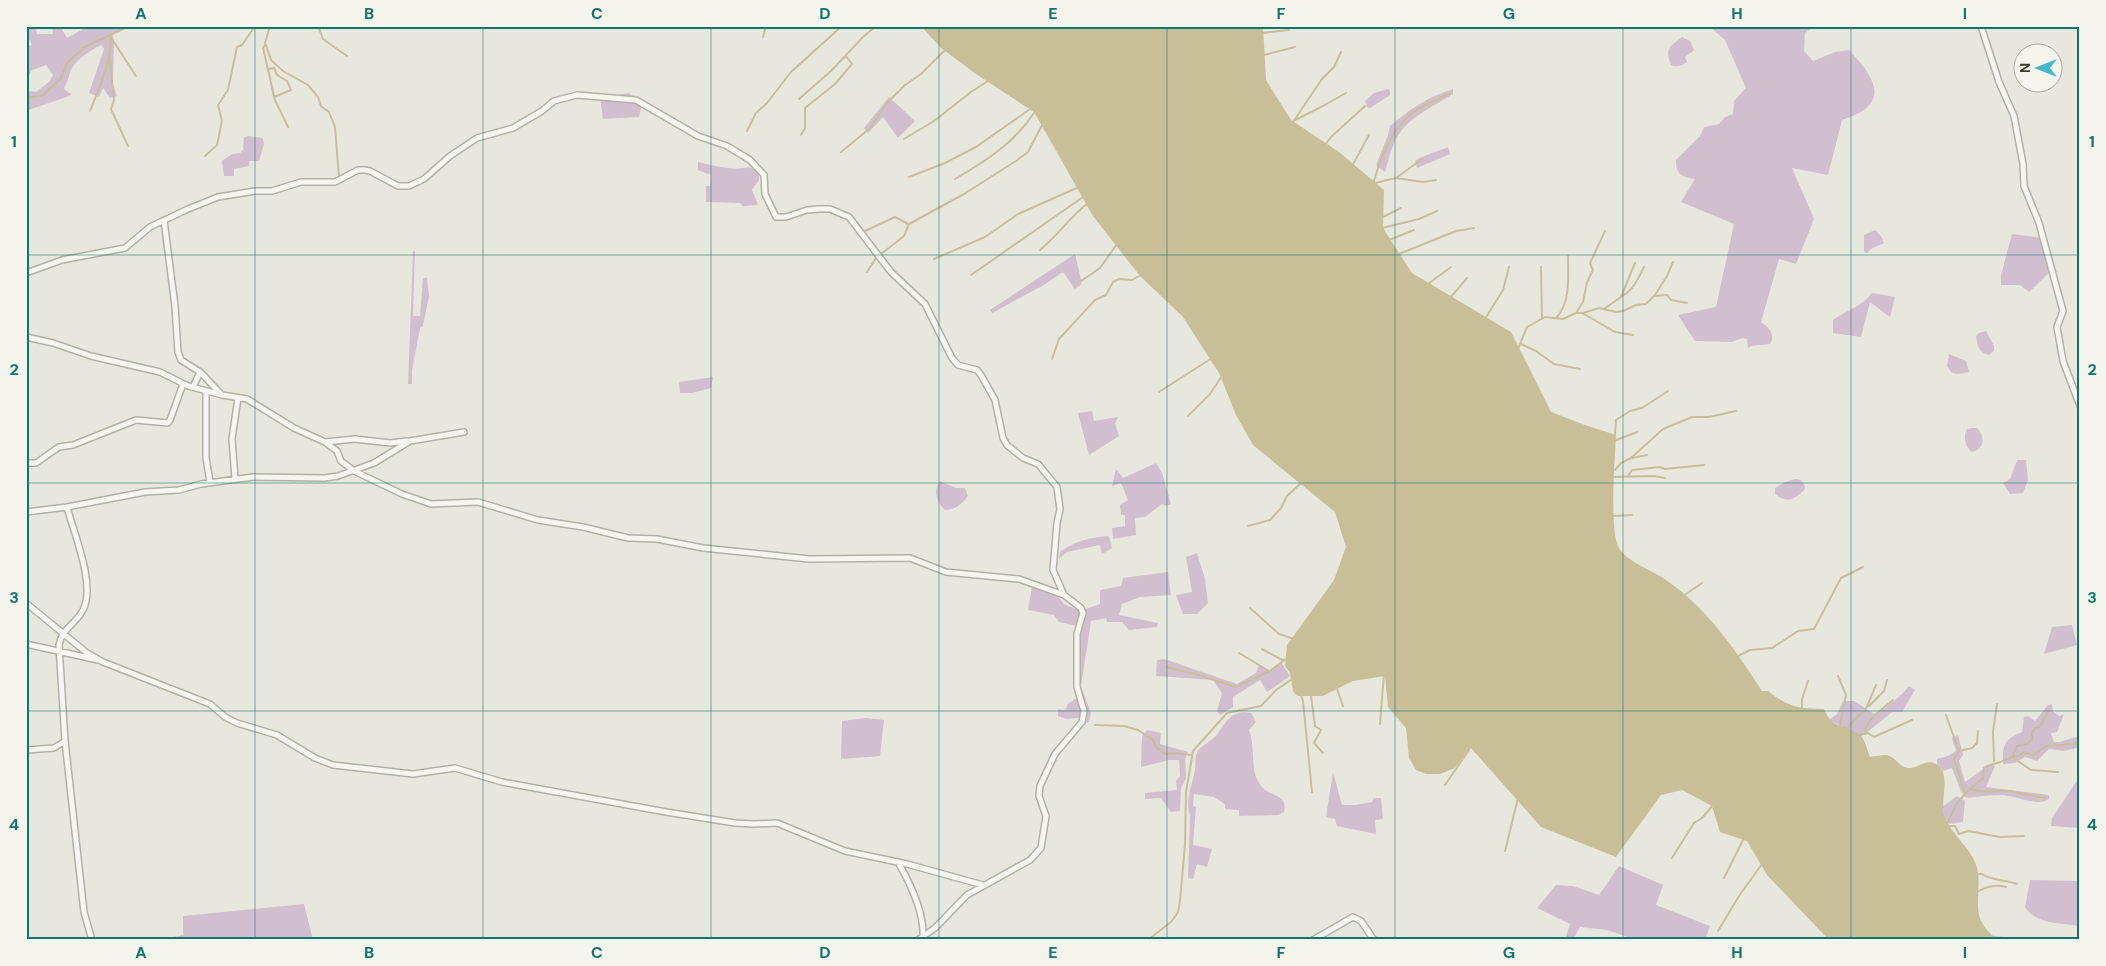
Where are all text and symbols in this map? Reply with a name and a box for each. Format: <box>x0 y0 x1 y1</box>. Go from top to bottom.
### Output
text: A <box>135 3 147 24</box>
text: B <box>364 3 374 24</box>
text: C <box>591 3 603 24</box>
text: D <box>819 3 831 24</box>
text: E <box>1048 3 1058 24</box>
text: F <box>1277 3 1286 24</box>
text: G <box>1503 3 1515 24</box>
text: H <box>1731 3 1743 24</box>
text: I <box>1963 3 1967 24</box>
north arrow <box>2014 42 2064 92</box>
text: N <box>2016 63 2034 73</box>
text: 1 <box>11 131 17 152</box>
text: 1 <box>2089 131 2095 152</box>
text: 2 <box>9 359 19 380</box>
text: 2 <box>2087 359 2097 380</box>
text: 3 <box>9 587 19 608</box>
text: 3 <box>2087 587 2097 608</box>
text: 4 <box>9 814 19 835</box>
text: 4 <box>2087 814 2097 835</box>
text: A <box>135 942 147 963</box>
text: B <box>364 942 374 963</box>
text: C <box>591 942 603 963</box>
text: D <box>819 942 831 963</box>
text: E <box>1048 942 1058 963</box>
text: F <box>1277 942 1286 963</box>
text: G <box>1503 942 1515 963</box>
text: H <box>1731 942 1743 963</box>
text: I <box>1963 942 1967 963</box>

